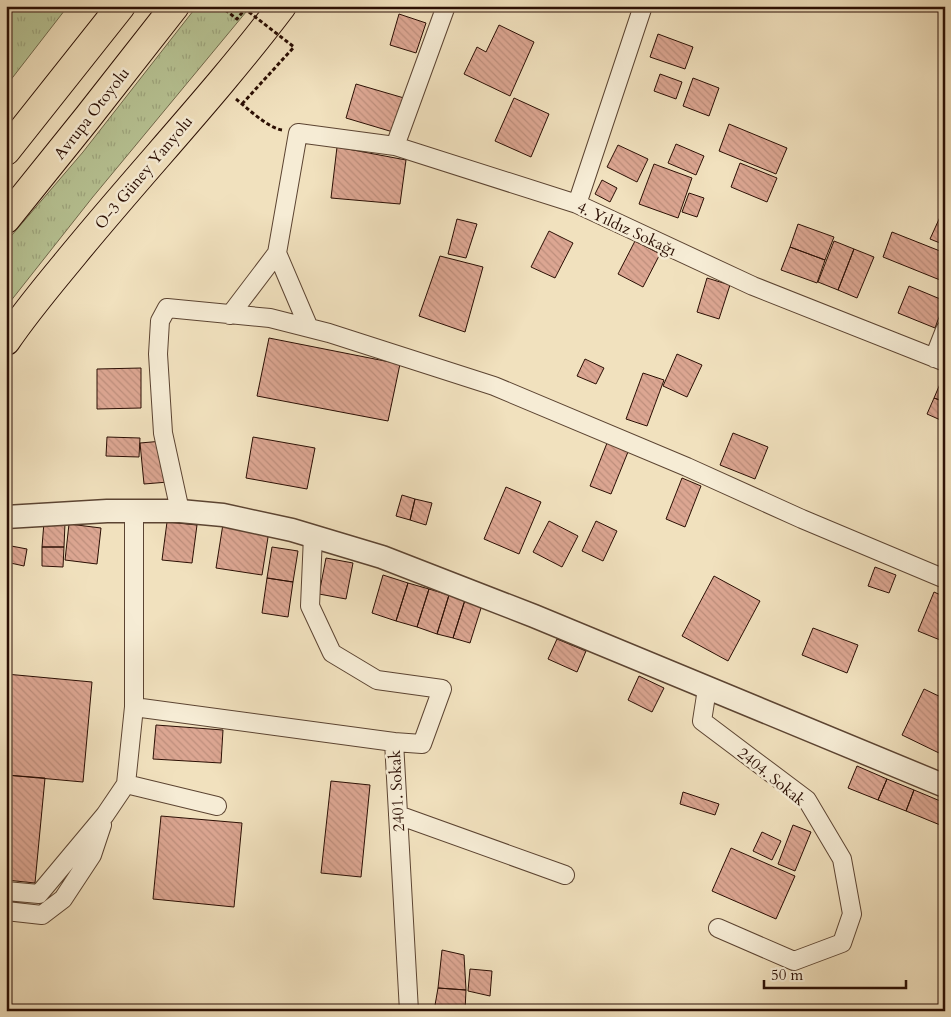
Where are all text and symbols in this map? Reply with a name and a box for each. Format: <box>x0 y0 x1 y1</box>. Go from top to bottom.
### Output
street label: Avrupa Otoyolu <box>49 63 135 164</box>
street label: O-3 Güney Yanyolu <box>90 111 198 234</box>
street label: 4. Yıldız Sokağı <box>573 196 680 262</box>
street label: 2404. Sokak <box>733 742 810 811</box>
street label: 2401. Sokak <box>384 749 410 832</box>
scale bar <box>764 957 906 989</box>
text: 50 m <box>771 965 803 985</box>

